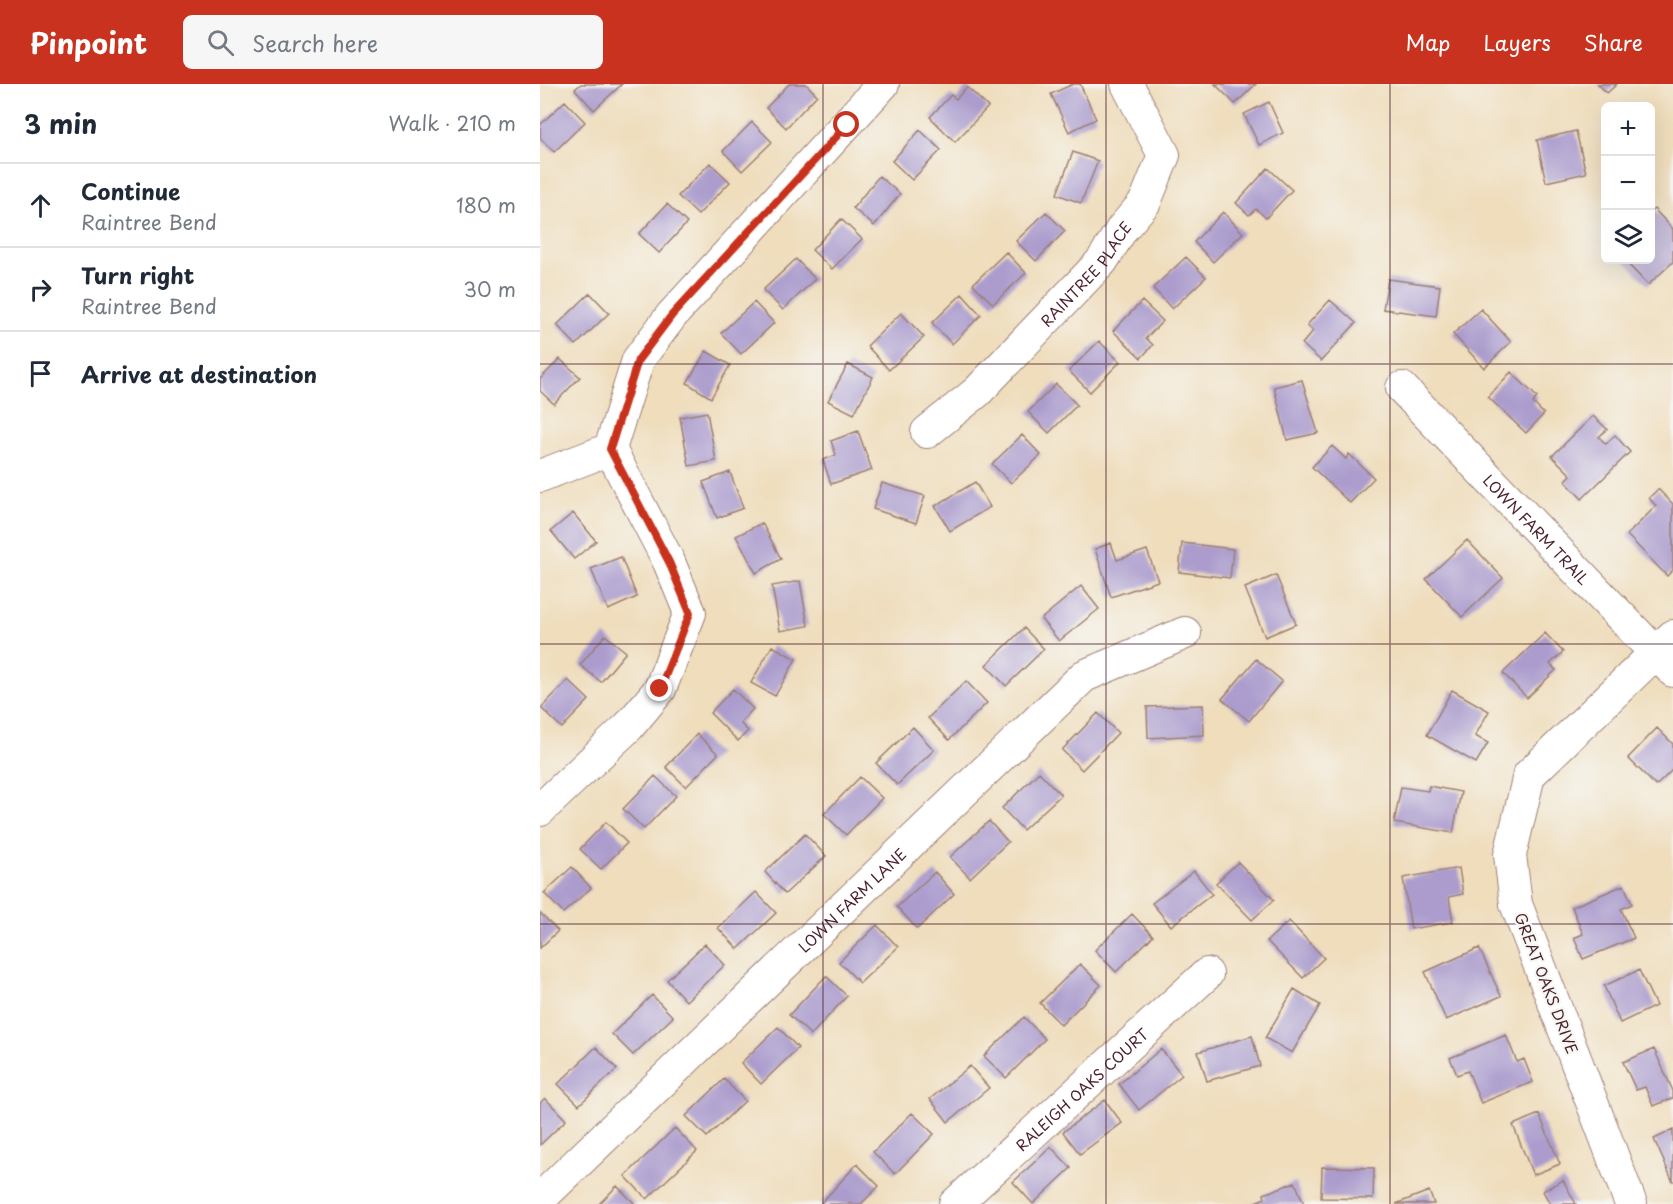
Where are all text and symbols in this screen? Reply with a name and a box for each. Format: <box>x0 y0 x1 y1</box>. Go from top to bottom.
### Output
search box <box>183 15 603 69</box>
text: Pinpoint <box>30 21 147 64</box>
icon: search <box>204 26 237 59</box>
text: Search here <box>252 26 378 59</box>
text: Map <box>1406 26 1450 58</box>
text: Layers <box>1483 26 1551 58</box>
text: Share <box>1584 26 1643 58</box>
map controls <box>1601 102 1655 264</box>
button: + <box>1601 102 1655 156</box>
text: 3 min <box>24 104 97 143</box>
text: Walk · 210 m <box>389 108 516 138</box>
route start <box>833 111 859 137</box>
button: − <box>1601 156 1655 210</box>
text: Continue <box>81 174 180 207</box>
icon: ahead <box>24 189 57 222</box>
text: 180 m <box>456 190 516 220</box>
text: Raintree Bend <box>81 207 217 237</box>
button: layers <box>1601 210 1655 264</box>
street label: RAINTREE PLACE <box>1034 216 1136 331</box>
text: Turn right <box>81 258 194 291</box>
icon: right <box>24 273 57 306</box>
text: 30 m <box>463 274 516 304</box>
text: Raintree Bend <box>81 291 217 321</box>
icon: arrive <box>24 357 57 390</box>
text: Arrive at destination <box>81 357 317 390</box>
street label: LOWN FARM TRAIL <box>1478 469 1596 589</box>
route end <box>646 675 672 701</box>
street label: LOWN FARM LANE <box>792 842 911 957</box>
street label: GREAT OAKS DRIVE <box>1509 909 1585 1057</box>
street label: RALEIGH OAKS COURT <box>1010 1021 1153 1155</box>

